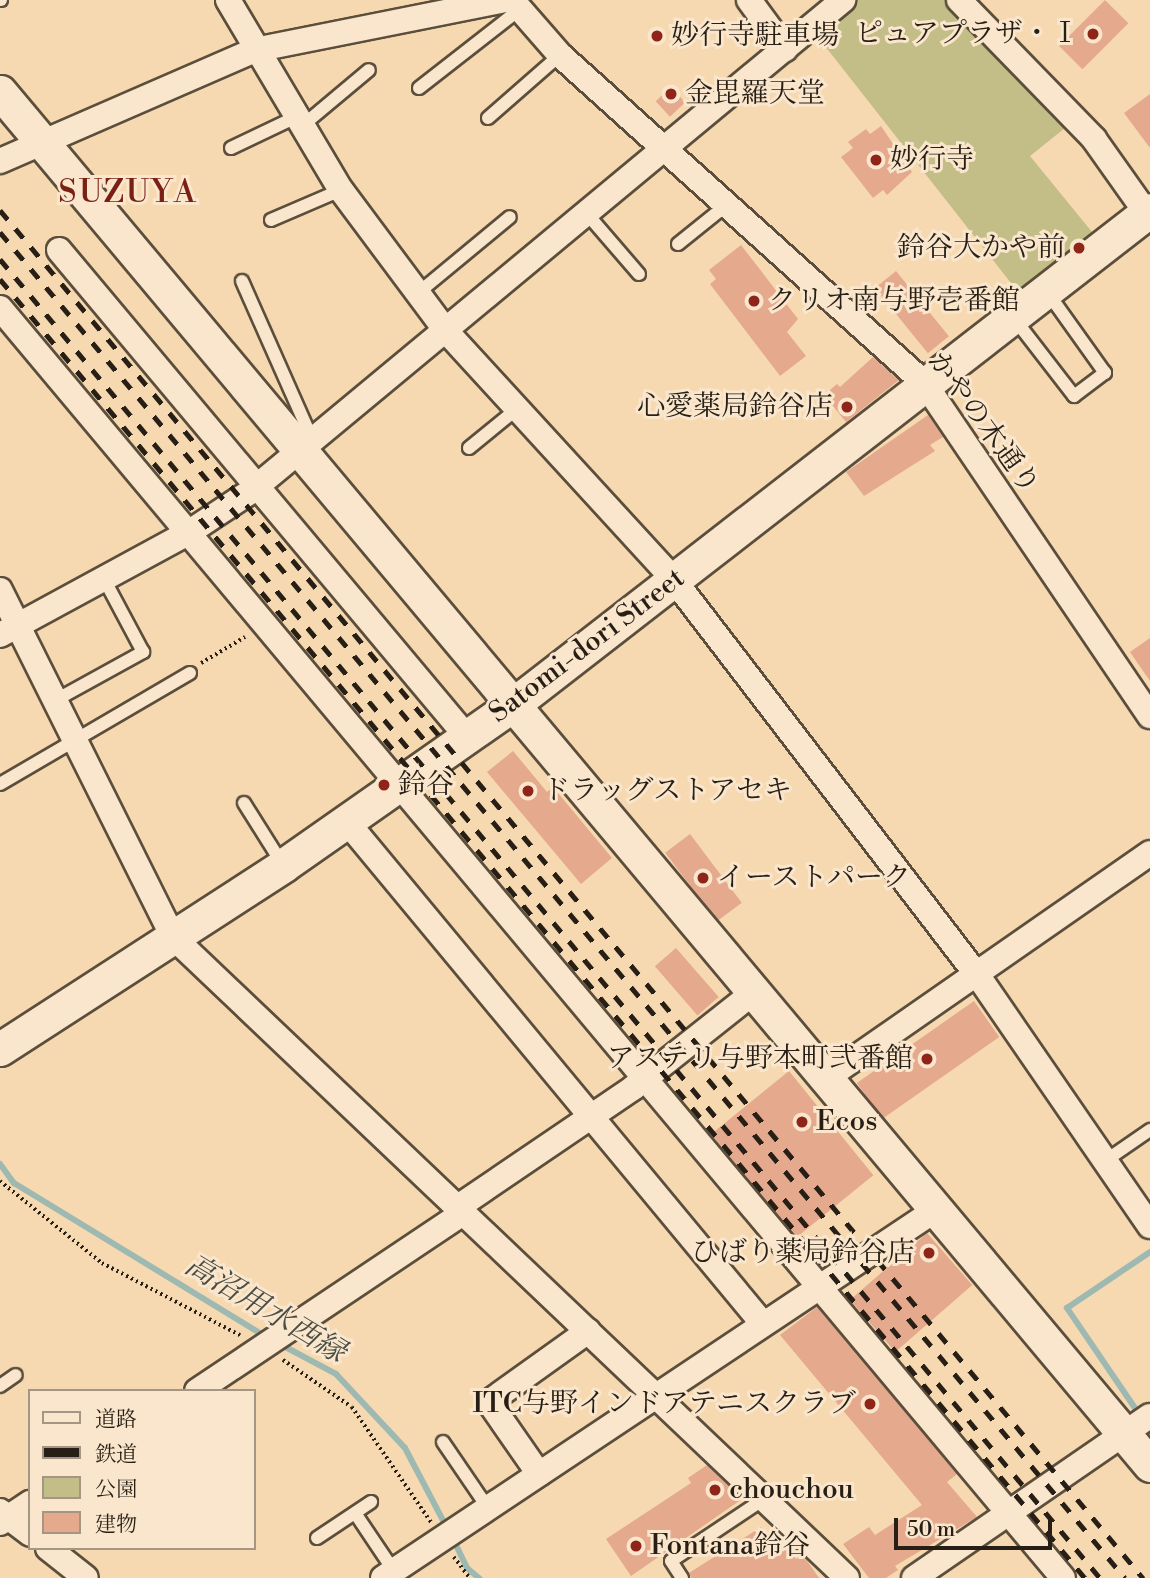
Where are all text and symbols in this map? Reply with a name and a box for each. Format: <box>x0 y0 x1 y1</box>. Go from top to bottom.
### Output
place label: ピュアプラザ・Ⅰ <box>855 17 1079 51</box>
place label: 妙行寺駐車場 <box>671 19 839 53</box>
marker: ピュアプラザ・Ⅰ <box>1085 26 1101 42</box>
marker: 妙行寺駐車場 <box>649 28 665 44</box>
place label: 金毘羅天堂 <box>685 77 825 111</box>
marker: 金毘羅天堂 <box>663 86 679 102</box>
place label: 妙行寺 <box>890 143 974 177</box>
marker: 妙行寺 <box>868 152 884 168</box>
district label: SUZUYA <box>59 173 197 211</box>
place label: 鈴谷大かや前 <box>897 231 1065 265</box>
marker: 鈴谷大かや前 <box>1071 240 1087 256</box>
place label: クリオ南与野壱番館 <box>768 284 1020 318</box>
marker: クリオ南与野壱番館 <box>746 293 762 309</box>
street label: かやの木通り <box>920 345 1046 501</box>
place label: 心愛薬局鈴谷店 <box>637 390 833 424</box>
marker: 心愛薬局鈴谷店 <box>839 399 855 415</box>
street label: Satomi-dori Street <box>483 562 691 730</box>
place label: 鈴谷 <box>398 768 454 802</box>
place label: ドラッグストアセキ <box>542 774 794 808</box>
marker: 鈴谷 <box>376 777 392 793</box>
marker: ドラッグストアセキ <box>520 783 536 799</box>
place label: イーストパーク <box>717 861 913 895</box>
marker: イーストパーク <box>695 870 711 886</box>
place label: アステリ与野本町弐番館 <box>605 1042 913 1076</box>
marker: アステリ与野本町弐番館 <box>919 1051 935 1067</box>
place label: Ecos <box>816 1105 877 1139</box>
marker: Ecos <box>794 1114 810 1130</box>
place label: ひばり薬局鈴谷店 <box>691 1236 915 1270</box>
marker: ひばり薬局鈴谷店 <box>921 1245 937 1261</box>
water label: 高沼用水西縁 <box>179 1247 351 1371</box>
place label: ITC与野インドアテニスクラブ <box>471 1387 856 1421</box>
legend <box>28 1389 256 1550</box>
marker: ITC与野インドアテニスクラブ <box>862 1396 878 1412</box>
text: 道路 <box>95 1407 137 1433</box>
text: 鉄道 <box>95 1442 137 1468</box>
place label: chouchou <box>729 1473 854 1507</box>
text: 公園 <box>95 1477 137 1503</box>
marker: chouchou <box>707 1482 723 1498</box>
scale bar <box>898 1504 1056 1548</box>
text: 建物 <box>95 1512 137 1538</box>
text: 50 m <box>907 1517 955 1543</box>
place label: Fontana鈴谷 <box>650 1529 810 1563</box>
marker: Fontana鈴谷 <box>628 1538 644 1554</box>

